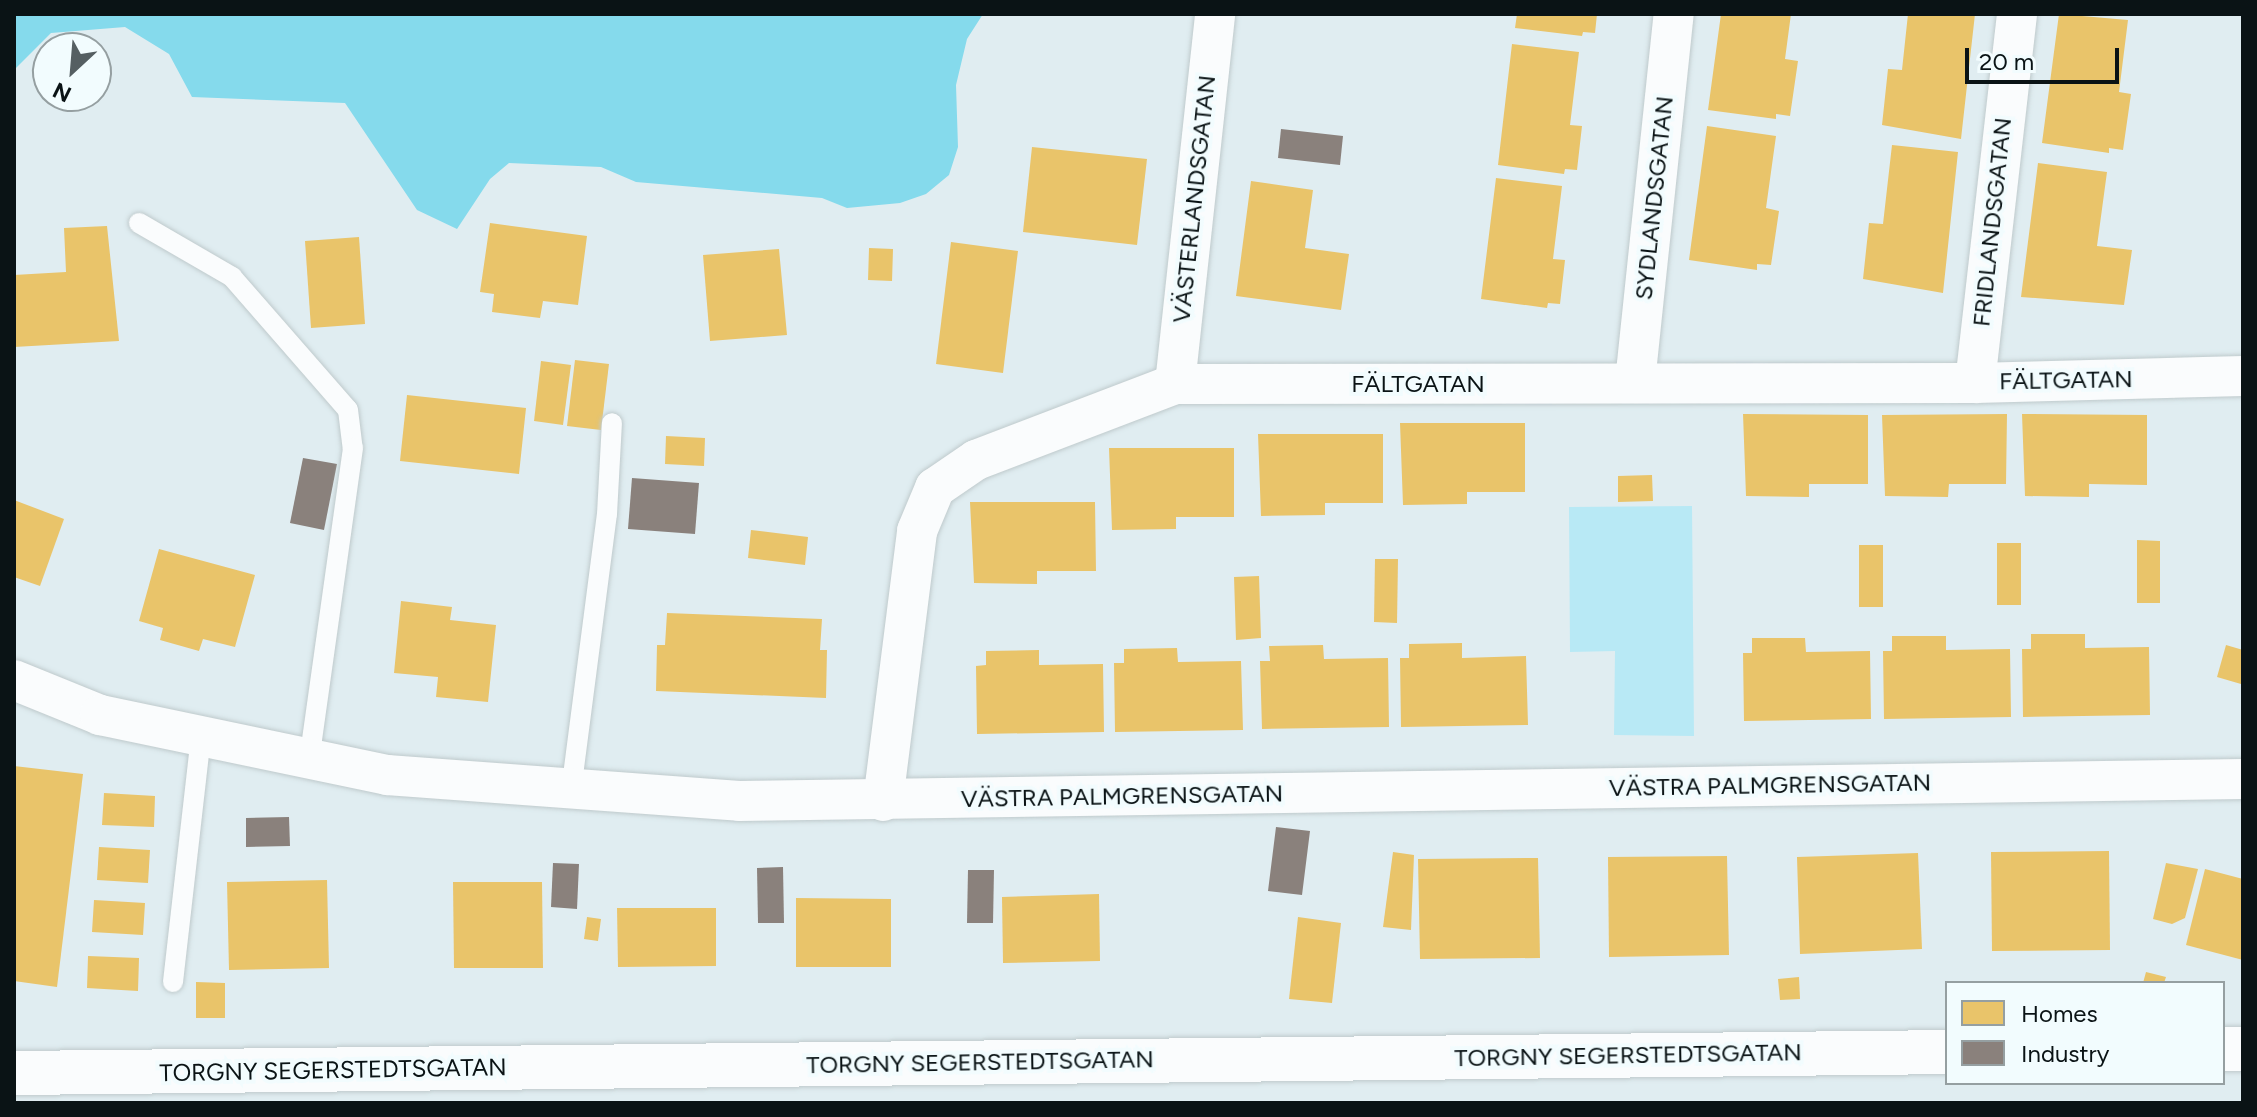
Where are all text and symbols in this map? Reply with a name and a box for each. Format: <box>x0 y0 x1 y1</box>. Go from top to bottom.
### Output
north arrow <box>32 32 112 112</box>
scale bar <box>1969 32 2123 82</box>
text: 20 m <box>1979 47 2034 76</box>
street label: VÄSTERLANDSGATAN <box>1167 74 1221 324</box>
text: N <box>49 76 76 108</box>
street label: SYDLANDSGATAN <box>1629 95 1679 301</box>
street label: FRIDLANDSGATAN <box>1967 116 2017 328</box>
street label: FÄLTGATAN <box>1999 364 2133 396</box>
street label: FÄLTGATAN <box>1351 370 1485 398</box>
street label: VÄSTRA PALMGRENSGATAN <box>1609 768 1931 802</box>
street label: VÄSTRA PALMGRENSGATAN <box>961 779 1283 813</box>
legend <box>1945 981 2225 1085</box>
text: Homes <box>2021 999 2098 1028</box>
street label: TORGNY SEGERSTEDTSGATAN <box>1454 1038 1802 1072</box>
text: Industry <box>2021 1039 2109 1068</box>
street label: TORGNY SEGERSTEDTSGATAN <box>806 1045 1154 1079</box>
street label: TORGNY SEGERSTEDTSGATAN <box>159 1053 507 1087</box>

